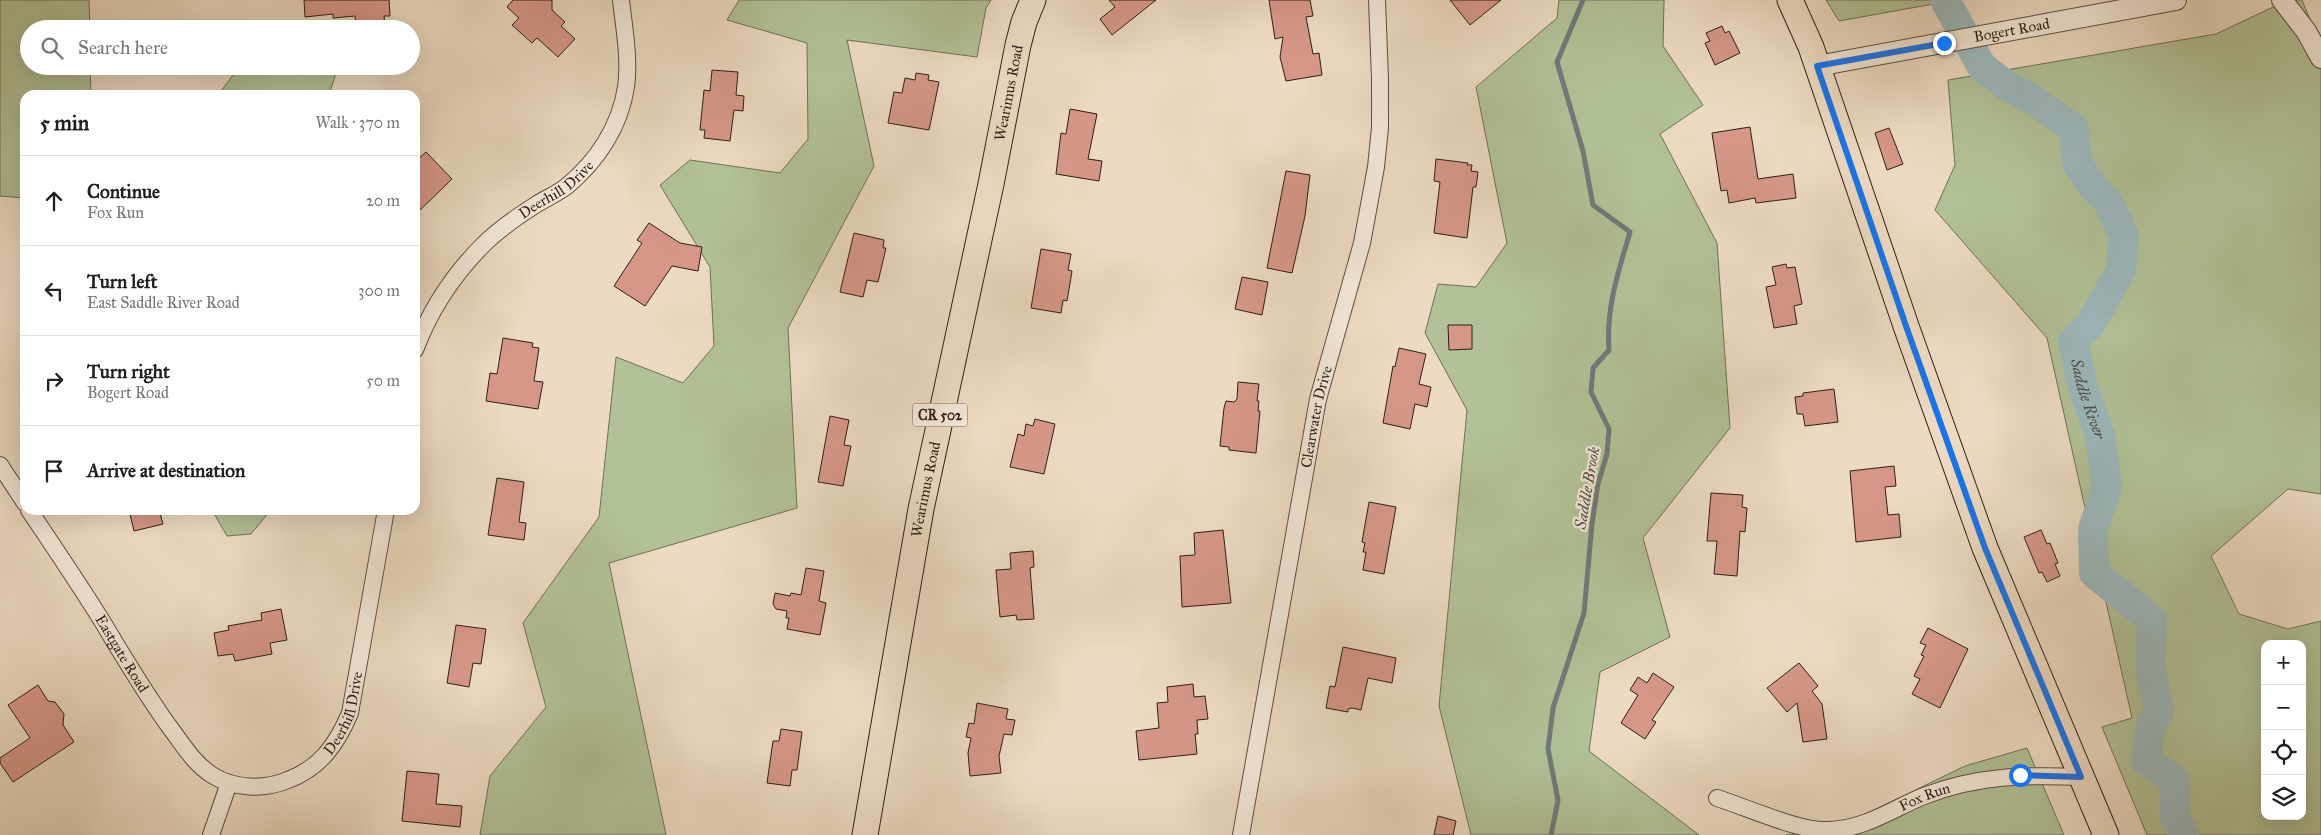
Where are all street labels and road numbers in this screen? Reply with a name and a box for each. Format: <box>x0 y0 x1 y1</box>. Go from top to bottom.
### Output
street label: Bogert Road <box>1972 14 2052 46</box>
street label: Wearimus Road <box>991 43 1027 142</box>
street label: Deerhill Drive <box>515 157 597 222</box>
street label: Clearwater Drive <box>1297 364 1336 469</box>
road number: CR 502 <box>912 404 968 426</box>
street label: Wearimus Road <box>907 439 944 538</box>
street label: Eastgate Road <box>91 611 153 696</box>
street label: Deerhill Drive <box>320 670 366 758</box>
street label: Fox Run <box>1896 779 1952 815</box>

